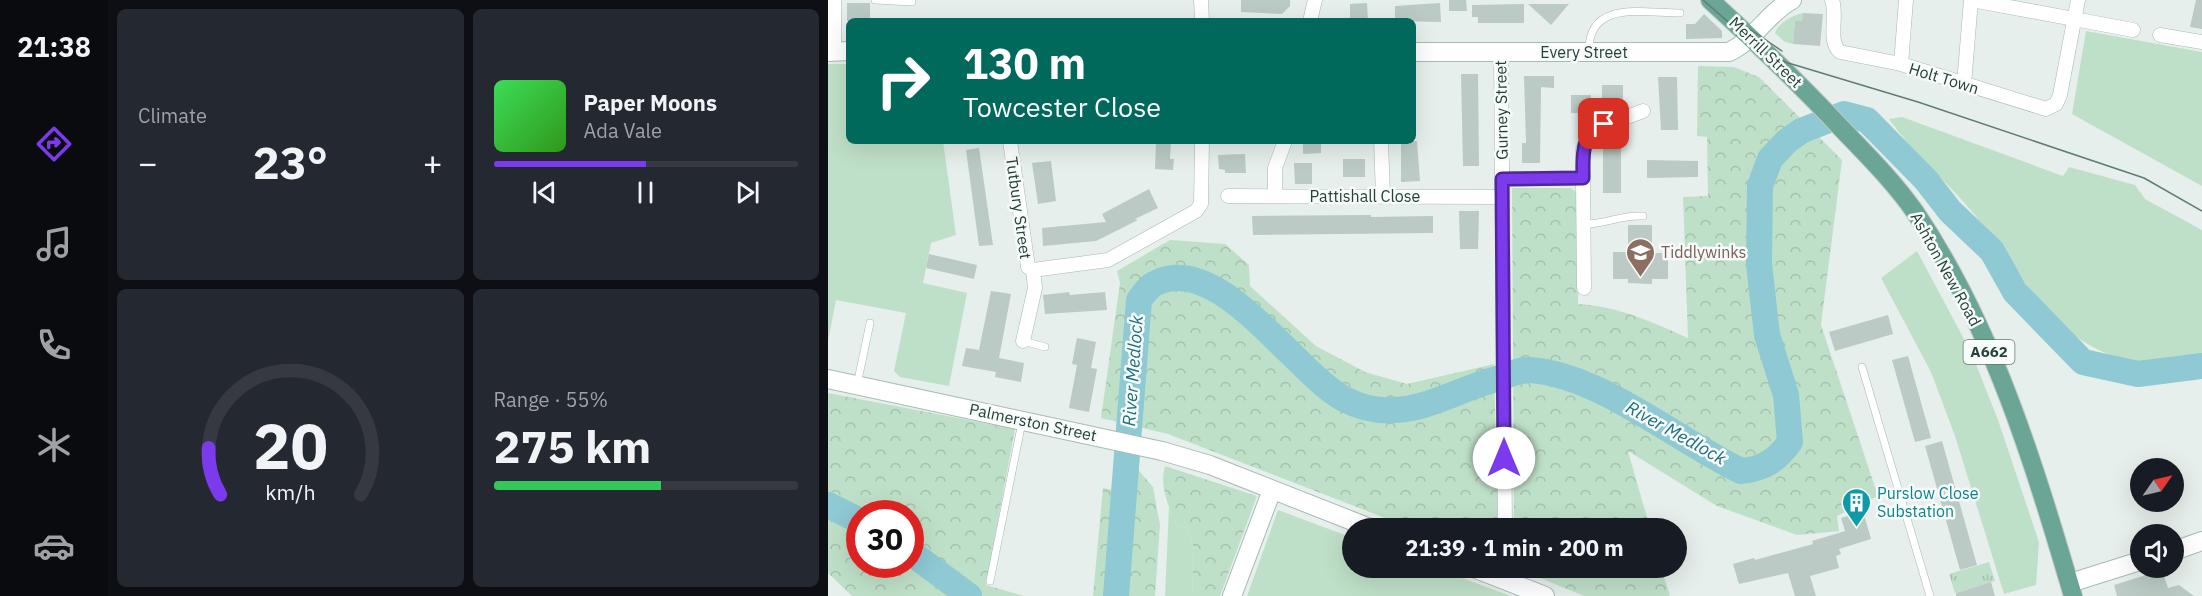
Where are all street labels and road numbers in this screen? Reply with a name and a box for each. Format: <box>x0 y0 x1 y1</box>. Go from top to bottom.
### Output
street label: Merrill Street <box>1725 12 1807 92</box>
street label: Every Street <box>1540 42 1628 62</box>
street label: Holt Town <box>1906 58 1982 98</box>
street label: Gurney Street <box>1490 60 1512 160</box>
street label: Tutbury Street <box>1002 156 1036 260</box>
street label: Pattishall Close <box>1310 186 1421 206</box>
street label: Ashton New Road <box>1906 208 1986 330</box>
road number: A662 <box>1964 340 2014 364</box>
street label: Palmerston Street <box>967 399 1099 445</box>

